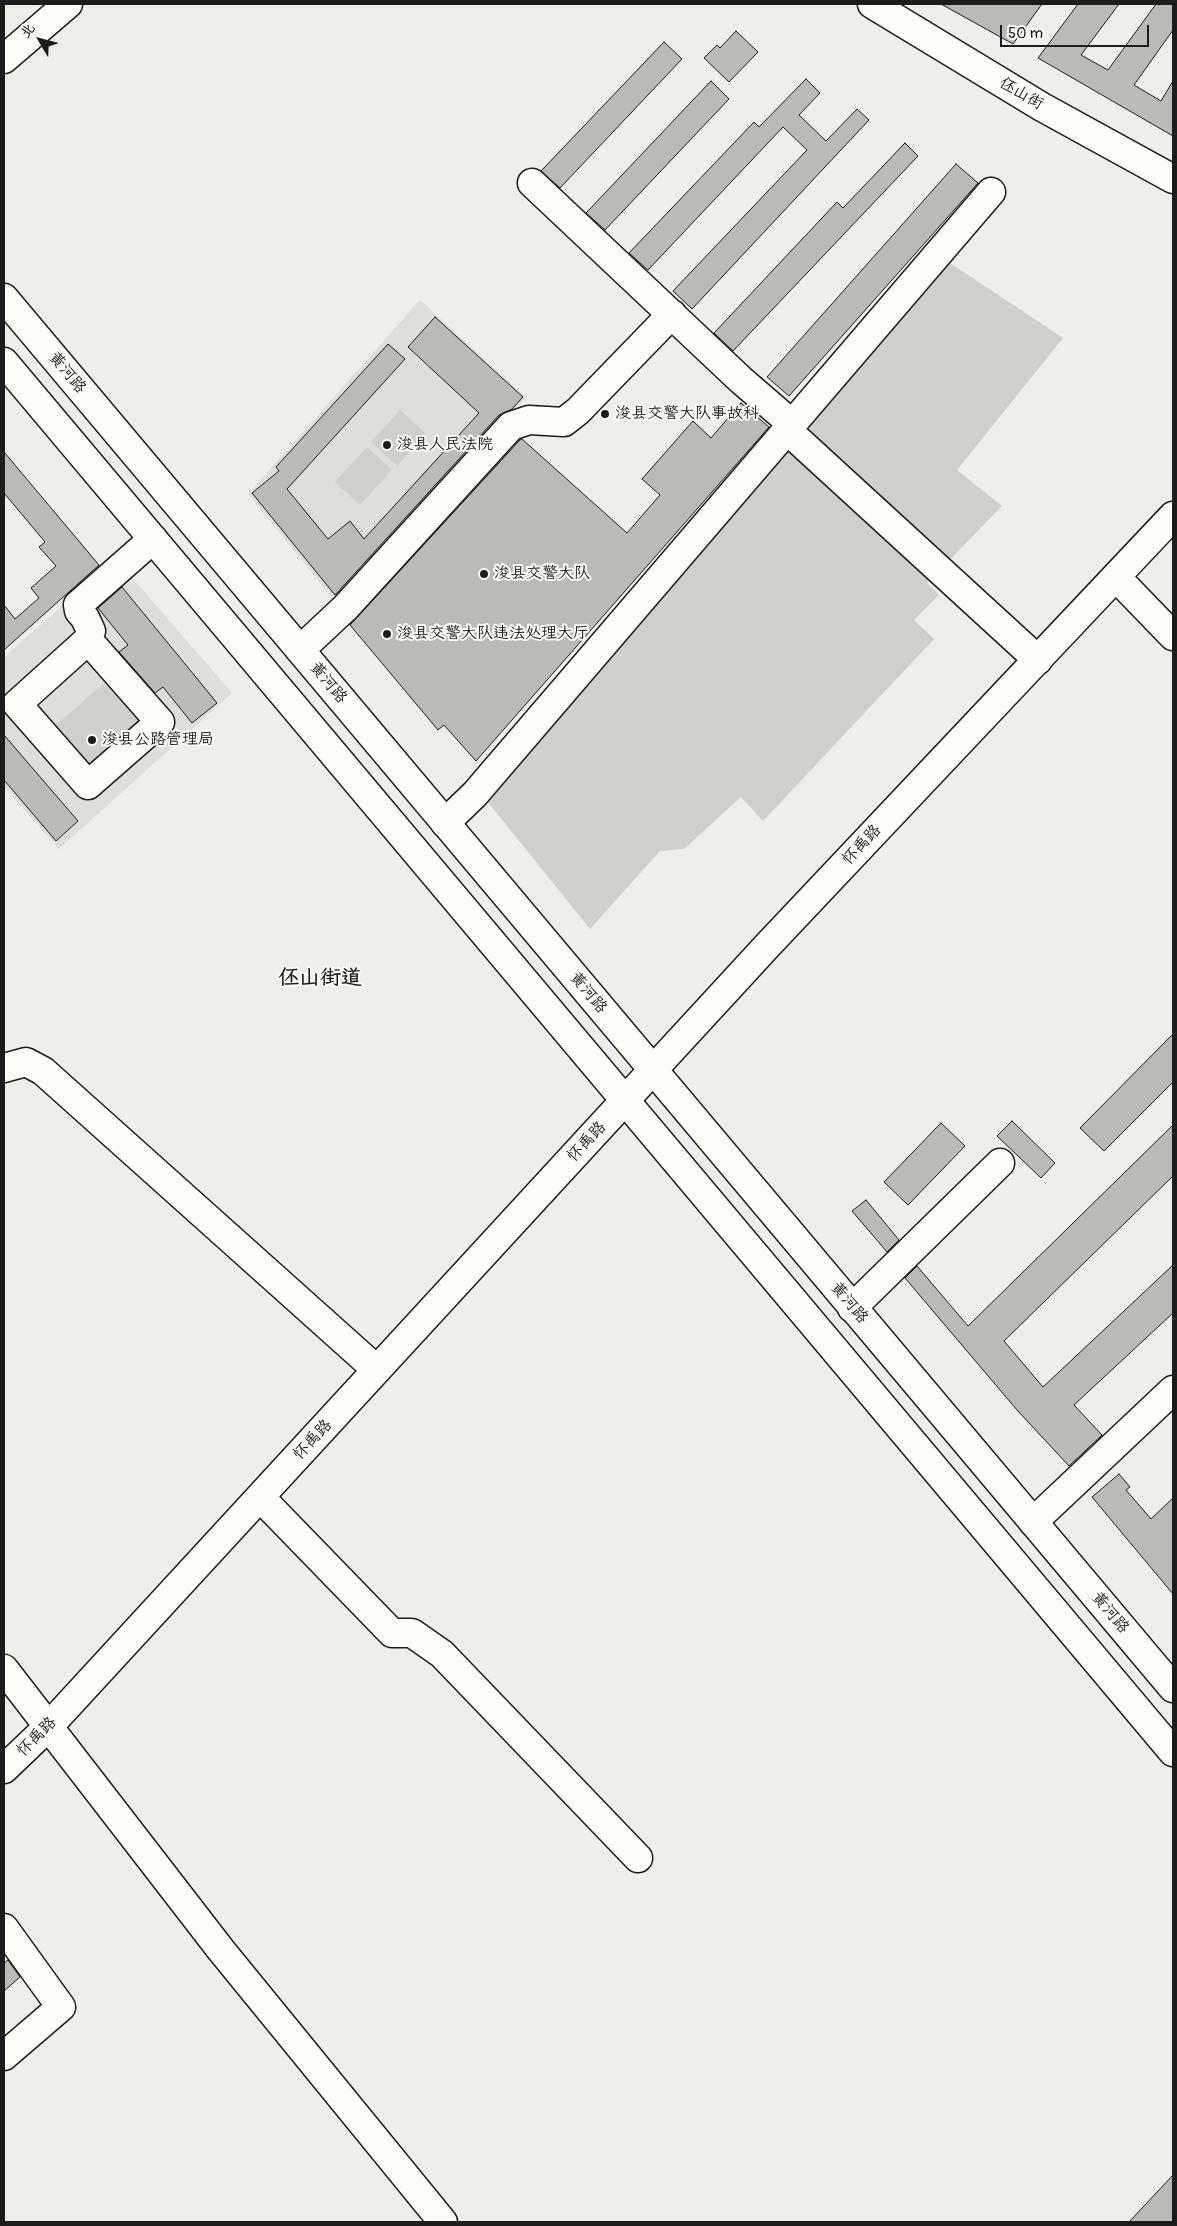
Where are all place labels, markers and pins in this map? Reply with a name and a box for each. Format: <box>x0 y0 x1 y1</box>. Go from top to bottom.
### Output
place label: 浚县交警大队事故科 <box>615 404 759 424</box>
marker: 浚县交警大队事故科 <box>599 408 611 420</box>
place label: 浚县人民法院 <box>397 435 493 455</box>
marker: 浚县人民法院 <box>381 439 393 451</box>
place label: 浚县交警大队 <box>494 564 590 584</box>
marker: 浚县交警大队 <box>478 568 490 580</box>
place label: 浚县交警大队违法处理大厅 <box>397 624 589 644</box>
marker: 浚县交警大队违法处理大厅 <box>381 628 393 640</box>
place label: 浚县公路管理局 <box>102 730 214 750</box>
marker: 浚县公路管理局 <box>86 734 98 746</box>

